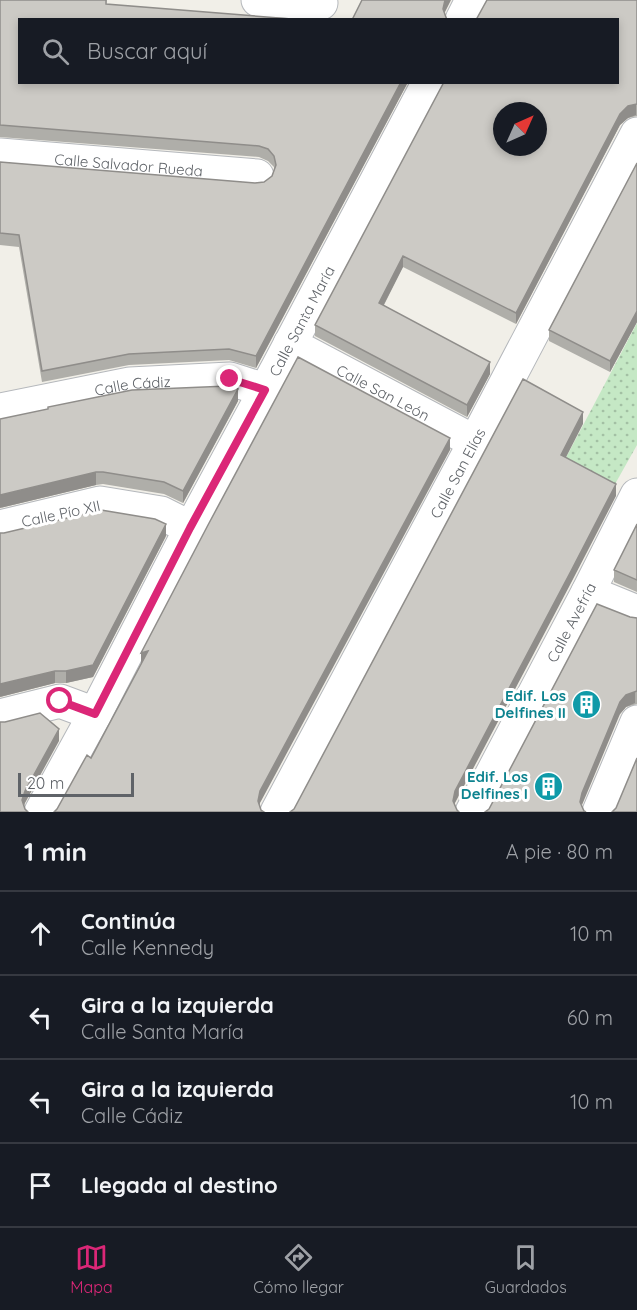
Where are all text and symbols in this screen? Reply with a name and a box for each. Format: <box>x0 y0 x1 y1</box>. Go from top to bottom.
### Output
search box <box>18 18 619 84</box>
icon: search <box>39 35 72 68</box>
text: Buscar aquí <box>87 37 207 65</box>
north arrow <box>493 102 547 156</box>
street label: Calle Salvador Rueda <box>54 149 204 181</box>
street label: Calle Santa María <box>265 262 339 380</box>
street label: Calle San León <box>333 360 433 425</box>
route end <box>216 365 242 391</box>
street label: Calle Cádiz <box>93 372 171 400</box>
street label: Calle San Elías <box>426 425 490 522</box>
street label: Calle Pío XII <box>20 496 102 531</box>
street label: Calle Avefría <box>543 579 600 666</box>
place label: Edif. Los Delfines II <box>495 686 566 722</box>
route start <box>46 687 72 713</box>
building icon: Edif. Los Delfines II <box>571 689 603 721</box>
place label: Edif. Los Delfines I <box>461 767 528 803</box>
scale bar <box>18 770 134 798</box>
building icon: Edif. Los Delfines I <box>533 770 565 802</box>
text: 20 m <box>27 773 64 793</box>
text: 1 min <box>24 835 87 868</box>
text: A pie · 80 m <box>506 839 613 864</box>
text: Continúa <box>81 907 176 935</box>
icon: ahead <box>24 917 57 950</box>
text: 10 m <box>570 921 613 946</box>
text: Calle Kennedy <box>81 935 214 960</box>
text: Gira a la izquierda <box>81 991 274 1019</box>
icon: left <box>24 1001 57 1034</box>
text: 60 m <box>567 1005 613 1030</box>
text: Calle Santa María <box>81 1019 244 1044</box>
text: Gira a la izquierda <box>81 1075 274 1103</box>
icon: left <box>24 1085 57 1118</box>
text: 10 m <box>570 1089 613 1114</box>
text: Calle Cádiz <box>81 1103 183 1128</box>
icon: arrive <box>24 1169 57 1202</box>
text: Llegada al destino <box>81 1171 278 1199</box>
tab: Mapa <box>70 1241 113 1297</box>
tab: Cómo llegar <box>253 1241 344 1297</box>
tab: Guardados <box>485 1241 567 1297</box>

